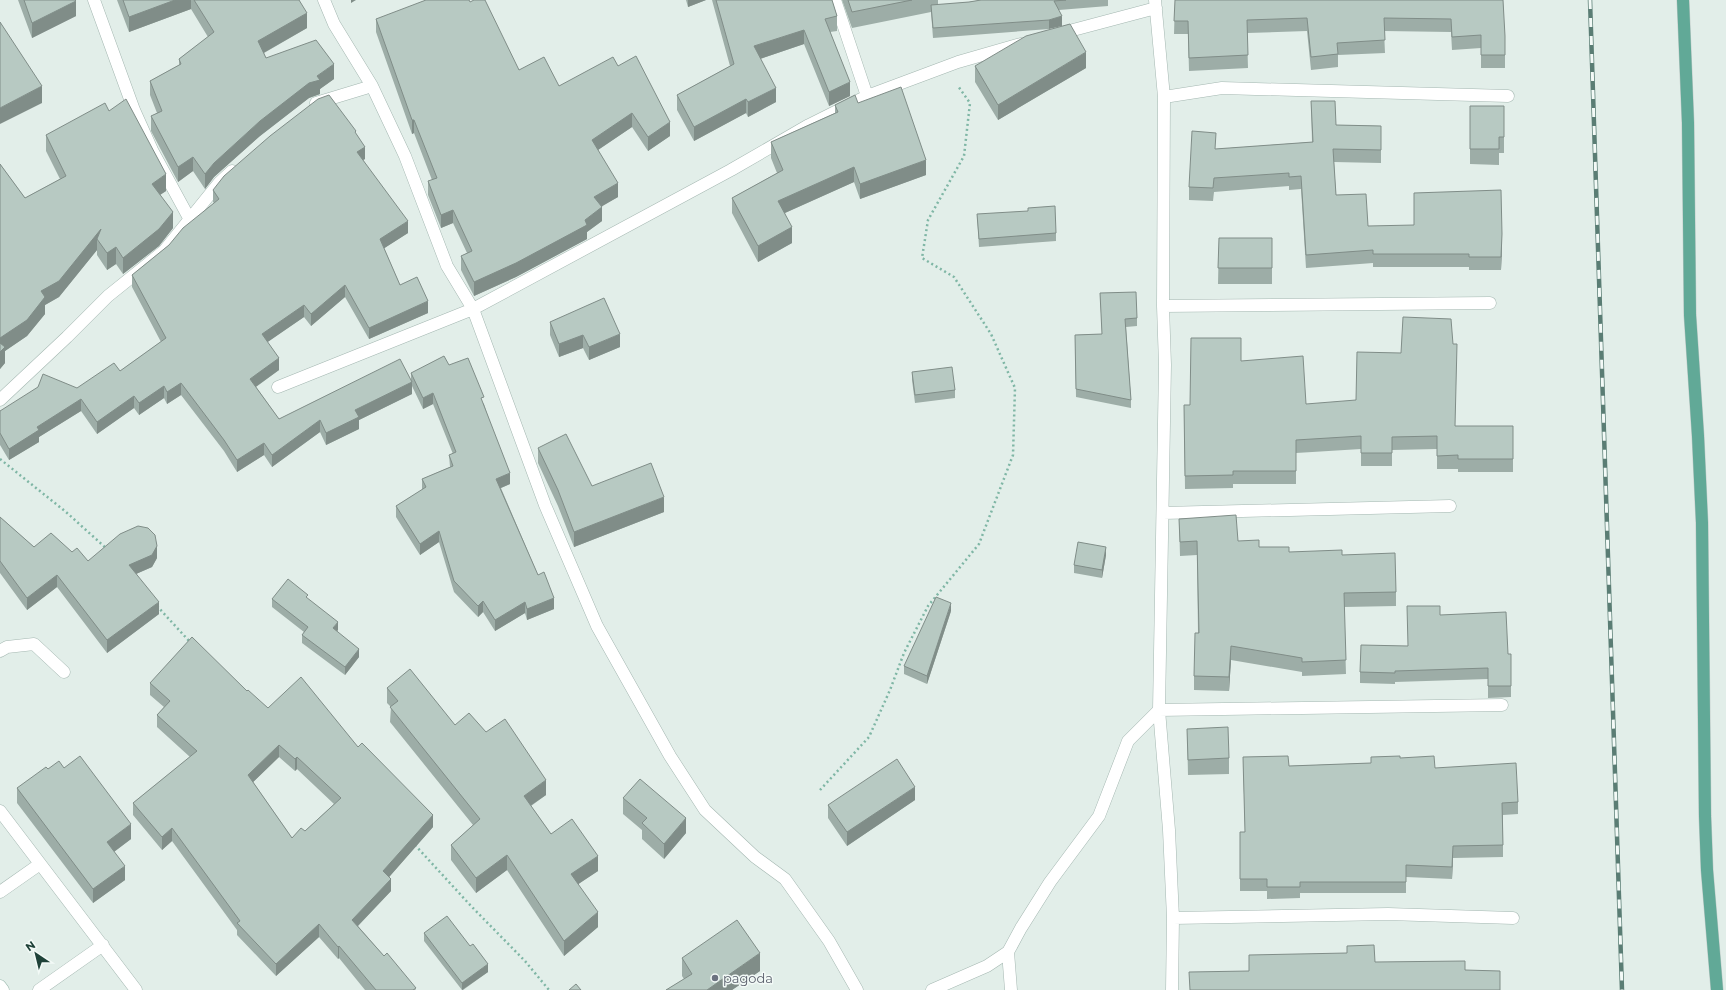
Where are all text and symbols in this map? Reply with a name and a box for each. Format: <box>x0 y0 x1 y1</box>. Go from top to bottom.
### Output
north arrow <box>16 934 56 974</box>
text: N <box>23 938 38 954</box>
place label: pagoda <box>723 970 773 986</box>
marker: pagoda <box>710 973 720 983</box>

